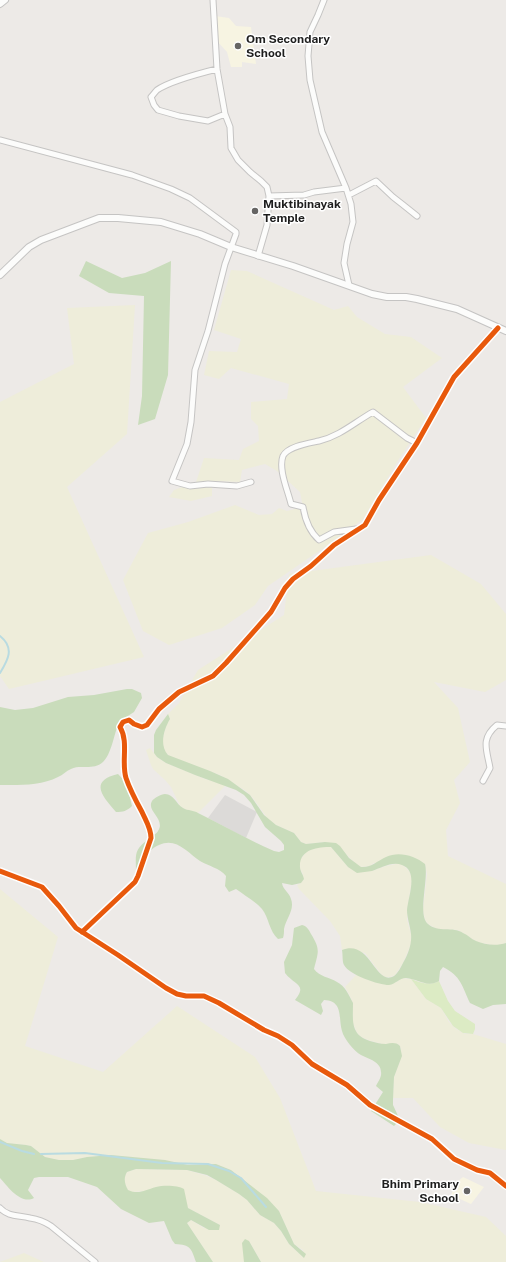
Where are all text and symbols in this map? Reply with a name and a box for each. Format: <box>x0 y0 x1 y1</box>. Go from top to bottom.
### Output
place label: Om Secondary School <box>246 32 330 60</box>
marker: Om Secondary School <box>233 41 243 51</box>
place label: Muktibinayak Temple <box>263 197 341 225</box>
marker: Muktibinayak Temple <box>250 206 260 216</box>
place label: Bhim Primary School <box>382 1177 459 1205</box>
marker: Bhim Primary School <box>462 1186 472 1196</box>

